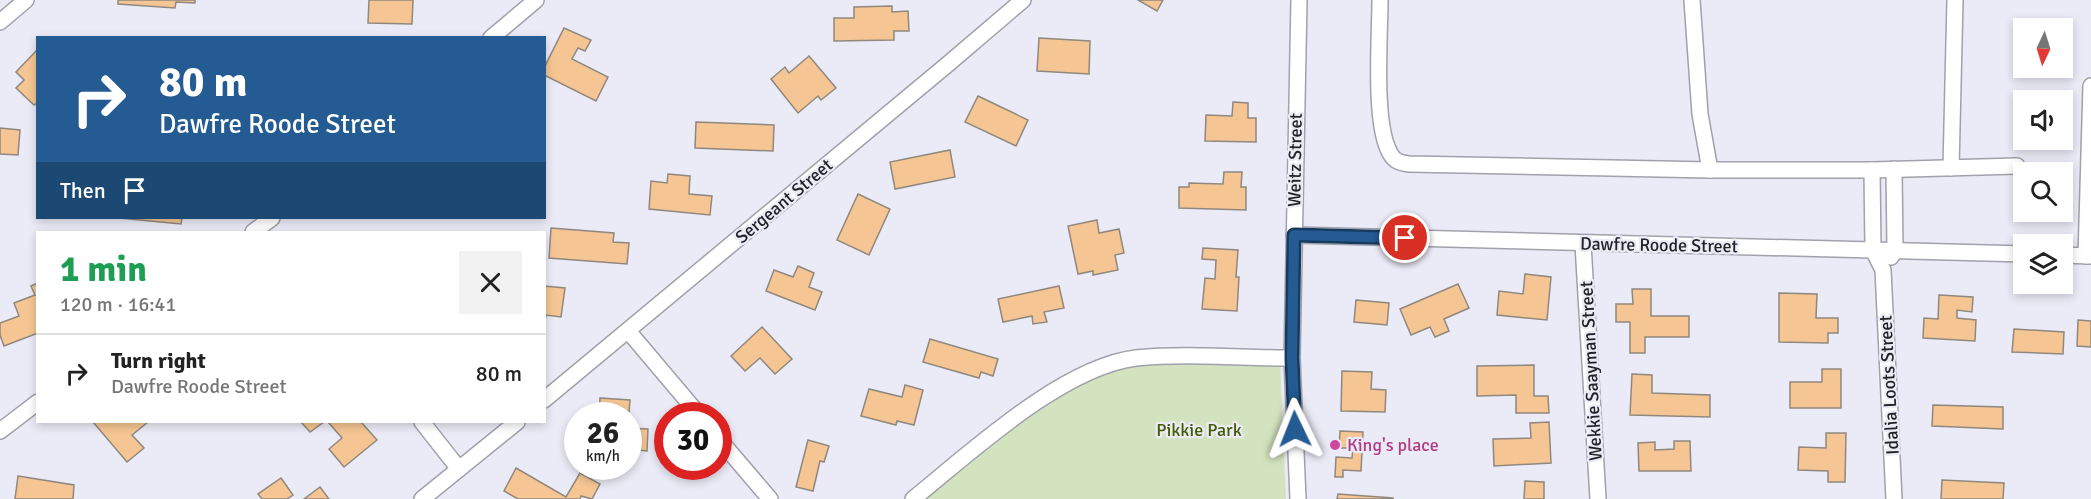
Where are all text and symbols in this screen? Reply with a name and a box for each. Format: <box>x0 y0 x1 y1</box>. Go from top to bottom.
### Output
north arrow <box>2013 18 2073 78</box>
map controls <box>2013 18 2073 294</box>
text: 80 m <box>159 57 248 108</box>
icon: right <box>60 60 138 138</box>
button: sound <box>2013 90 2073 150</box>
text: Dawfre Roode Street <box>159 108 396 141</box>
street label: Weitz Street <box>1283 113 1307 207</box>
street label: Sergeant Street <box>731 154 837 248</box>
button: search <box>2013 162 2073 222</box>
icon: arrive <box>118 174 151 207</box>
text: Then <box>60 177 106 204</box>
pin <box>1379 212 1430 263</box>
icon: arrive <box>1388 221 1421 254</box>
street label: Dawfre Roode Street <box>1580 233 1738 257</box>
button: layers <box>2013 234 2073 294</box>
text: 1 min <box>60 247 147 292</box>
button: close <box>459 251 522 314</box>
street label: Wekkie Saayman Street <box>1575 281 1607 461</box>
text: 120 m · 16:41 <box>60 292 176 317</box>
street label: Idalia Loots Street <box>1874 315 1904 455</box>
text: Turn right <box>111 347 206 374</box>
icon: right <box>60 357 93 390</box>
text: 80 m <box>476 360 522 387</box>
text: Dawfre Roode Street <box>111 374 287 399</box>
position arrow <box>1263 397 1327 461</box>
speed limit sign: 30 <box>654 402 732 480</box>
text: 26 <box>587 415 619 452</box>
park label: Pikkie Park <box>1156 419 1242 441</box>
place label: King's place <box>1347 434 1439 456</box>
marker: King's place <box>1328 438 1342 452</box>
text: km/h <box>586 447 620 465</box>

